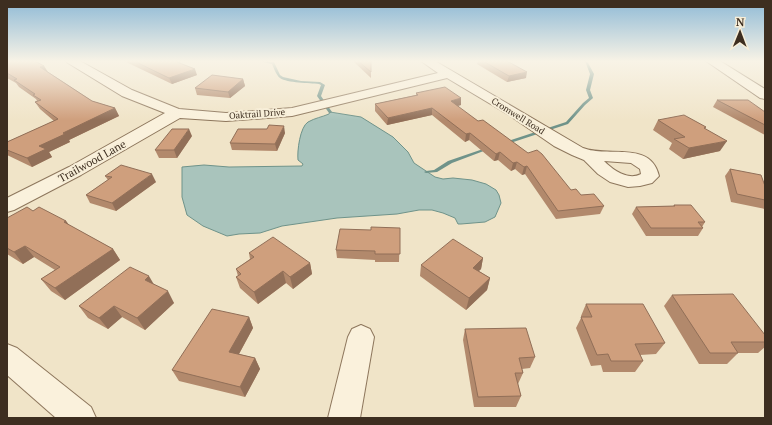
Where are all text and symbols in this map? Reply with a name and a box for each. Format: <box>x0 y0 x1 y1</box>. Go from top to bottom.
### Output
north arrow <box>720 12 760 52</box>
text: N <box>736 15 745 29</box>
street label: Cromwell Road <box>489 95 547 137</box>
street label: Oaktrail Drive <box>229 106 286 122</box>
street label: Trailwood Lane <box>56 136 129 185</box>

